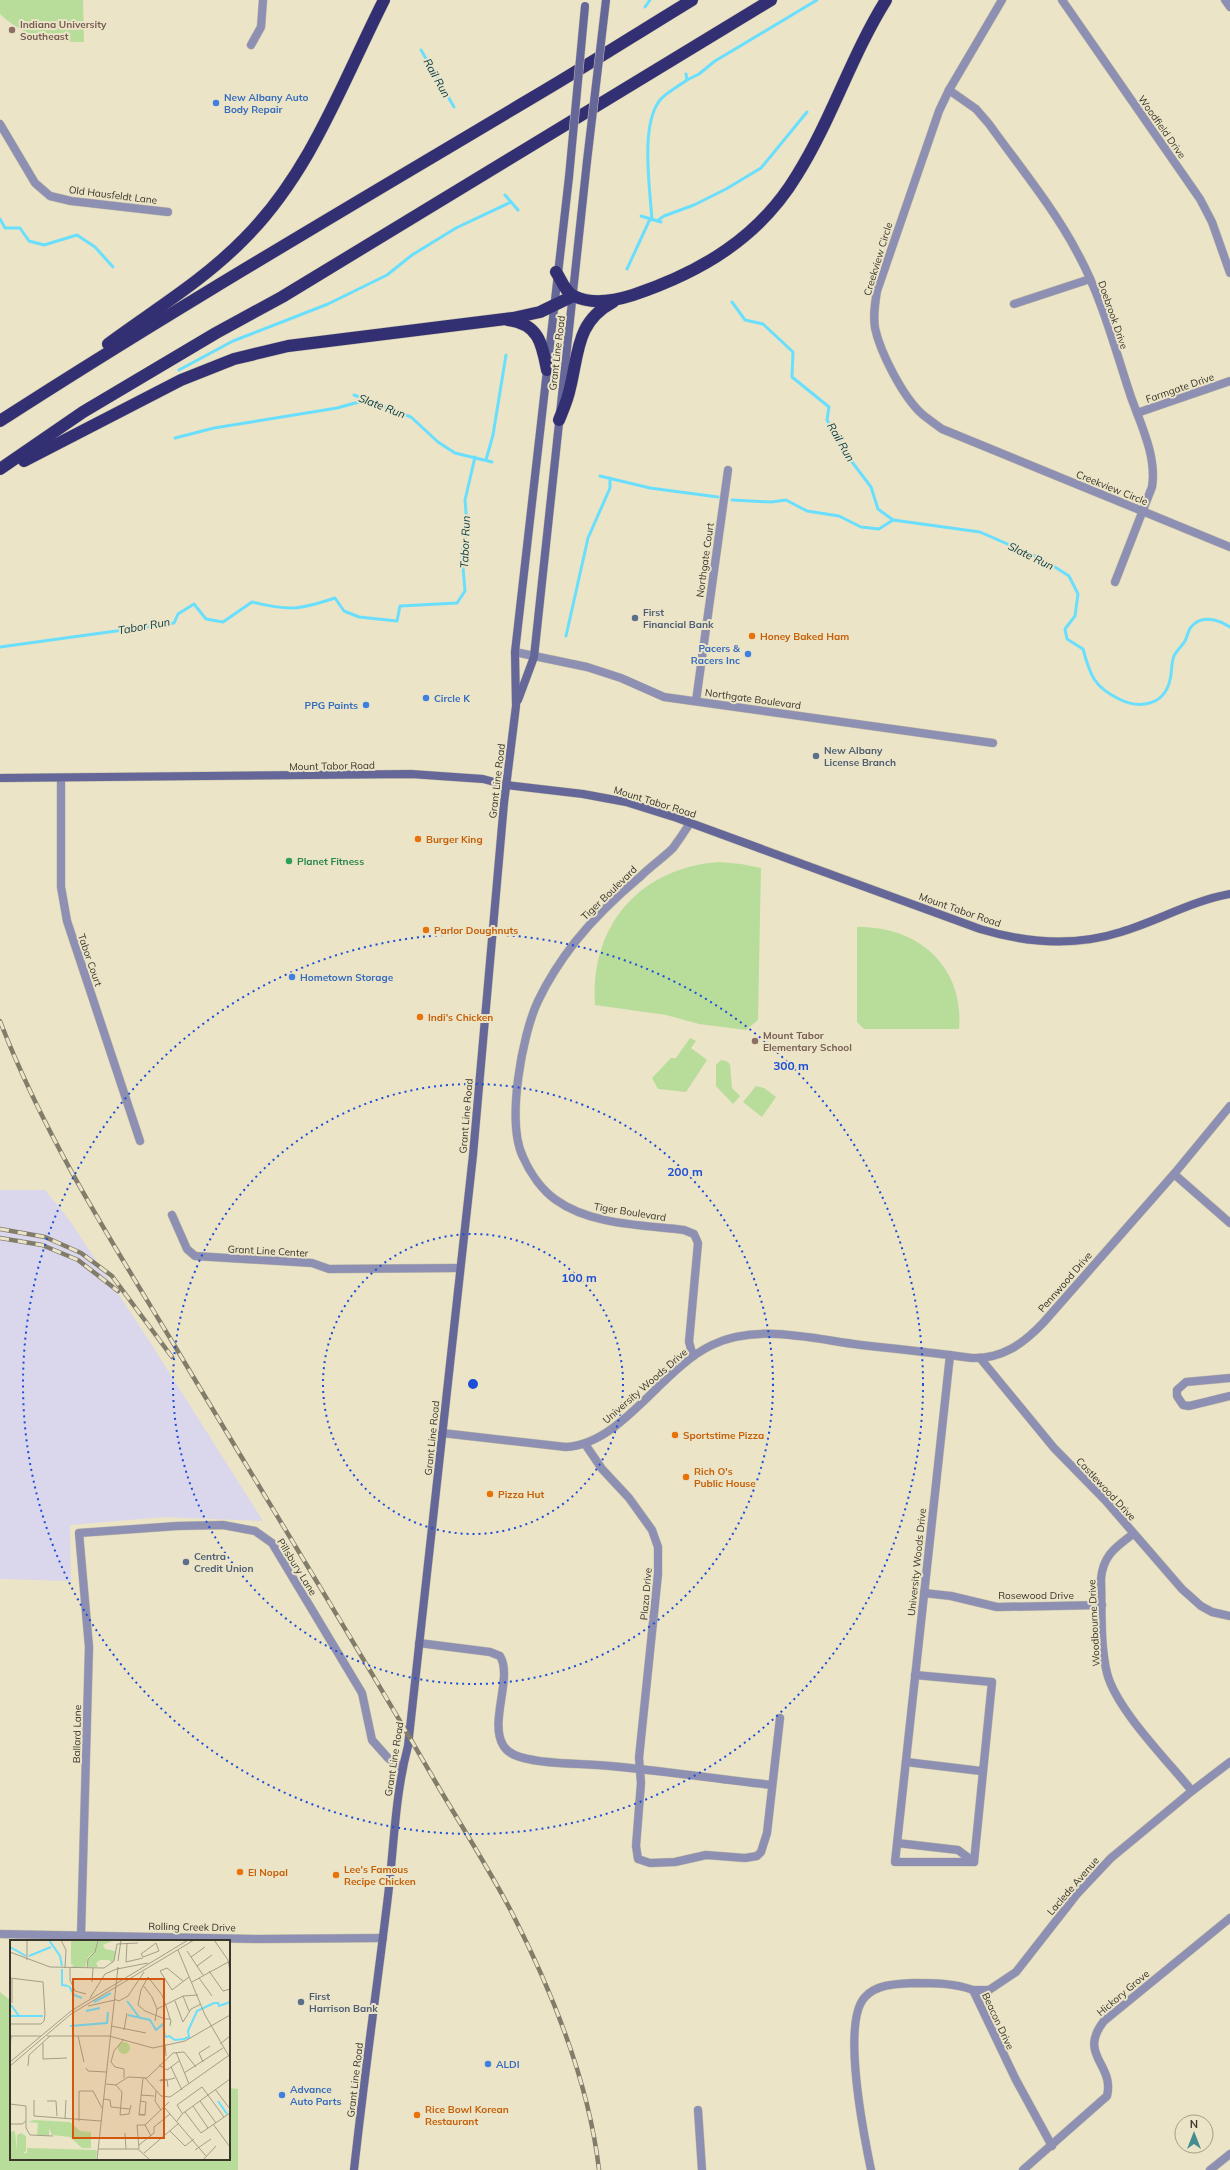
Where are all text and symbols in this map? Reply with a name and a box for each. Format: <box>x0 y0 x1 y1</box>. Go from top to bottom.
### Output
place label: Indiana University Southeast <box>20 18 107 43</box>
marker: Indiana University Southeast <box>7 25 17 35</box>
water label: Rail Run <box>421 56 453 100</box>
place label: New Albany Auto Body Repair <box>224 91 308 116</box>
street label: Woodfield Drive <box>1135 93 1189 161</box>
marker: New Albany Auto Body Repair <box>211 98 221 108</box>
street label: Old Hausfeldt Lane <box>68 183 158 207</box>
street label: Creekview Circle <box>861 221 895 297</box>
street label: Doebrook Drive <box>1095 279 1131 351</box>
street label: Grant Line Road <box>546 315 568 391</box>
street label: Farmgate Drive <box>1144 370 1216 406</box>
water label: Slate Run <box>357 391 407 421</box>
water label: Rail Run <box>824 420 858 464</box>
street label: Creekview Circle <box>1074 468 1150 508</box>
water label: Tabor Run <box>457 515 473 569</box>
street label: Northgate Court <box>693 521 717 598</box>
water label: Slate Run <box>1006 539 1056 573</box>
place label: First Financial Bank <box>643 606 714 631</box>
marker: First Financial Bank <box>630 613 640 623</box>
water label: Tabor Run <box>117 615 171 637</box>
place label: Honey Baked Ham <box>760 630 849 643</box>
marker: Honey Baked Ham <box>747 631 757 641</box>
place label: Pacers & Racers Inc <box>691 642 741 667</box>
marker: Pacers & Racers Inc <box>743 649 753 659</box>
street label: Northgate Boulevard <box>704 686 802 712</box>
place label: Circle K <box>434 692 470 705</box>
marker: Circle K <box>421 693 431 703</box>
place label: PPG Paints <box>305 699 358 712</box>
marker: PPG Paints <box>361 700 371 710</box>
street label: Grant Line Road <box>486 743 508 819</box>
place label: New Albany License Branch <box>824 744 896 769</box>
marker: New Albany License Branch <box>811 751 821 761</box>
street label: Mount Tabor Road <box>289 759 375 773</box>
street label: Mount Tabor Road <box>612 783 698 821</box>
place label: Burger King <box>426 833 483 846</box>
marker: Burger King <box>413 834 423 844</box>
place label: Planet Fitness <box>297 855 364 868</box>
marker: Planet Fitness <box>284 856 294 866</box>
street label: Tiger Boulevard <box>578 863 640 923</box>
street label: Mount Tabor Road <box>917 890 1003 930</box>
place label: Parlor Doughnuts <box>434 924 518 937</box>
marker: Parlor Doughnuts <box>421 925 431 935</box>
street label: Tabor Court <box>75 932 105 988</box>
place label: Hometown Storage <box>300 971 394 984</box>
marker: Hometown Storage <box>287 972 297 982</box>
place label: Indi's Chicken <box>428 1011 493 1024</box>
marker: Indi's Chicken <box>415 1012 425 1022</box>
place label: Mount Tabor Elementary School <box>763 1029 852 1054</box>
marker: Mount Tabor Elementary School <box>750 1036 760 1046</box>
text: 300 m <box>773 1058 809 1073</box>
street label: Grant Line Road <box>456 1078 476 1154</box>
text: 200 m <box>667 1164 703 1179</box>
street label: Tiger Boulevard <box>593 1200 667 1224</box>
street label: Grant Line Center <box>227 1242 309 1260</box>
street label: Pennwood Drive <box>1035 1249 1095 1315</box>
text: 100 m <box>561 1270 597 1285</box>
street label: University Woods Drive <box>600 1346 690 1426</box>
centre of rings <box>466 1377 480 1391</box>
street label: Grant Line Road <box>422 1400 442 1476</box>
place label: Sportstime Pizza <box>683 1429 764 1442</box>
marker: Sportstime Pizza <box>670 1430 680 1440</box>
street label: Castlewood Drive <box>1073 1455 1139 1523</box>
place label: Rich O's Public House <box>694 1465 756 1490</box>
marker: Rich O's Public House <box>681 1472 691 1482</box>
place label: Pizza Hut <box>498 1488 544 1501</box>
marker: Pizza Hut <box>485 1489 495 1499</box>
street label: University Woods Drive <box>905 1507 929 1617</box>
street label: Pillsbury Lane <box>274 1536 320 1598</box>
place label: Centra Credit Union <box>194 1550 254 1575</box>
marker: Centra Credit Union <box>181 1557 191 1567</box>
street label: Plaza Drive <box>637 1567 655 1621</box>
street label: Woodbourne Drive <box>1085 1579 1103 1667</box>
street label: Rosewood Drive <box>998 1589 1074 1602</box>
street label: Ballard Lane <box>70 1705 84 1763</box>
street label: Grant Line Road <box>382 1721 406 1797</box>
street label: Laclede Avenue <box>1044 1854 1102 1918</box>
place label: Lee's Famous Recipe Chicken <box>344 1863 416 1888</box>
place label: El Nopal <box>248 1866 288 1879</box>
marker: El Nopal <box>235 1867 245 1877</box>
marker: Lee's Famous Recipe Chicken <box>331 1870 341 1880</box>
street label: Rolling Creek Drive <box>148 1920 236 1934</box>
inset map <box>10 1940 230 2160</box>
street label: Hickory Grove <box>1094 1967 1152 2019</box>
place label: First Harrison Bank <box>309 1990 378 2015</box>
street label: Beacon Drive <box>979 1990 1017 2052</box>
marker: First Harrison Bank <box>296 1997 306 2007</box>
street label: Grant Line Road <box>344 2042 366 2118</box>
place label: ALDI <box>496 2058 520 2071</box>
marker: ALDI <box>483 2059 493 2069</box>
place label: Advance Auto Parts <box>290 2083 342 2108</box>
marker: Advance Auto Parts <box>277 2090 287 2100</box>
place label: Rice Bowl Korean Restaurant <box>425 2103 509 2128</box>
marker: Rice Bowl Korean Restaurant <box>412 2110 422 2120</box>
north arrow <box>1174 2114 1214 2154</box>
text: N <box>1190 2117 1198 2131</box>

